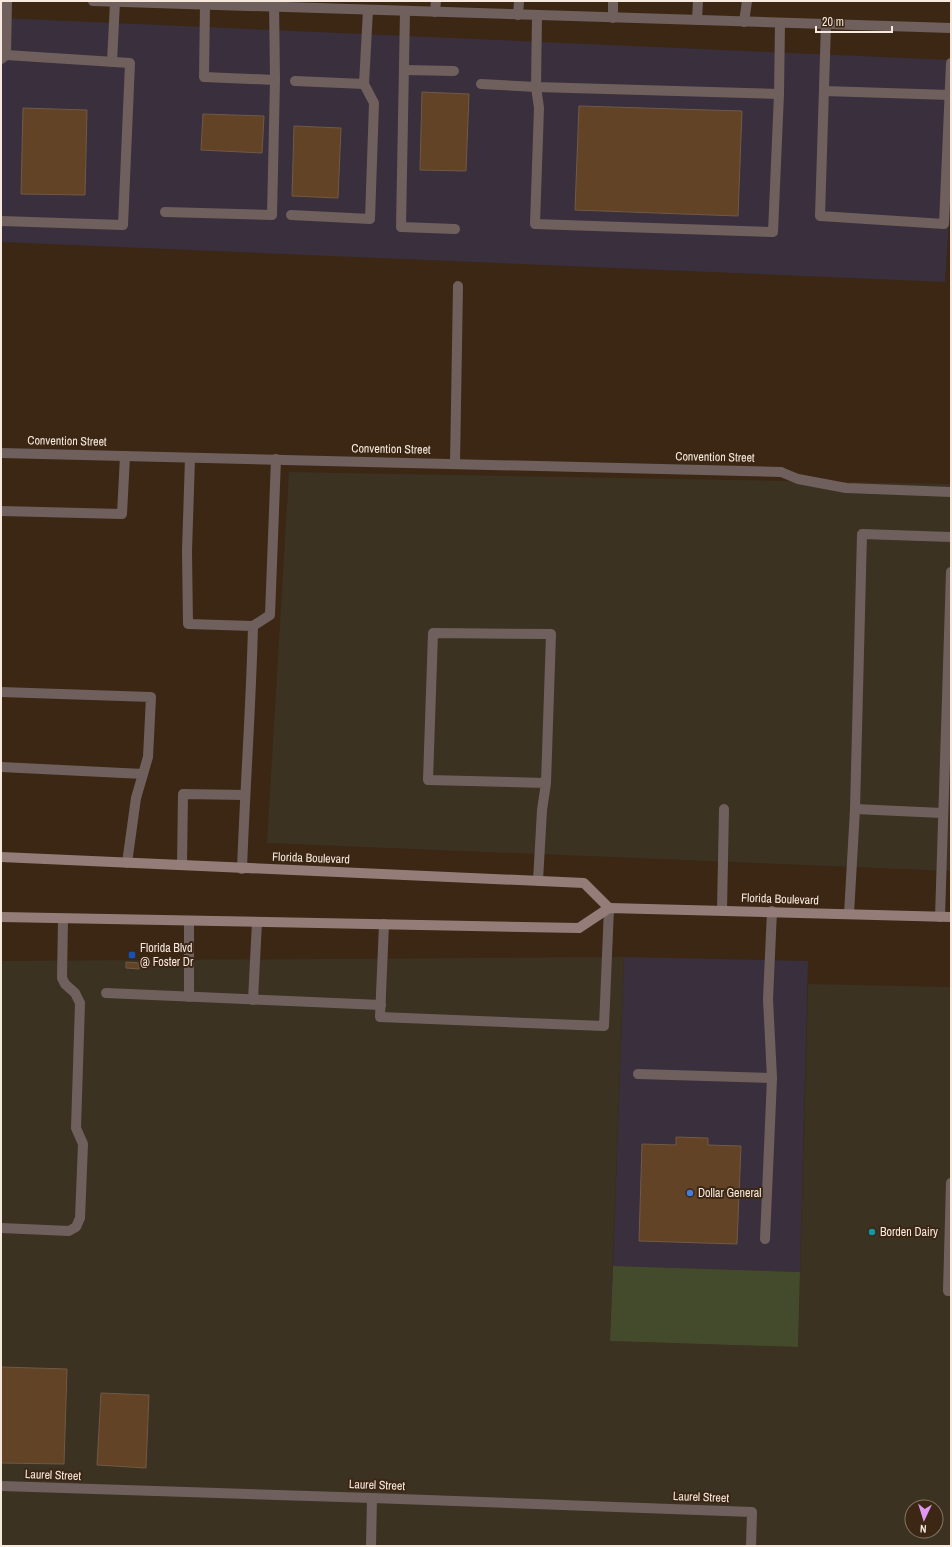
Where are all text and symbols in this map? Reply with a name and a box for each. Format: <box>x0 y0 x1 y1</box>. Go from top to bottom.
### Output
scale bar <box>816 8 892 34</box>
text: 20 m <box>822 14 844 30</box>
street label: Convention Street <box>27 432 107 450</box>
street label: Convention Street <box>351 440 431 458</box>
street label: Convention Street <box>675 448 755 466</box>
street label: Florida Boulevard <box>272 849 350 867</box>
street label: Florida Boulevard <box>741 890 819 908</box>
place label: Florida Blvd @ Foster Dr <box>140 940 194 970</box>
marker: Florida Blvd @ Foster Dr <box>127 950 137 960</box>
place label: Dollar General <box>698 1185 761 1201</box>
marker: Dollar General <box>685 1188 695 1198</box>
place label: Borden Dairy <box>880 1224 938 1240</box>
marker: Borden Dairy <box>867 1227 877 1237</box>
street label: Laurel Street <box>25 1466 82 1484</box>
street label: Laurel Street <box>349 1476 406 1494</box>
street label: Laurel Street <box>673 1488 730 1506</box>
north arrow <box>904 1499 944 1539</box>
text: N <box>920 1522 927 1536</box>

